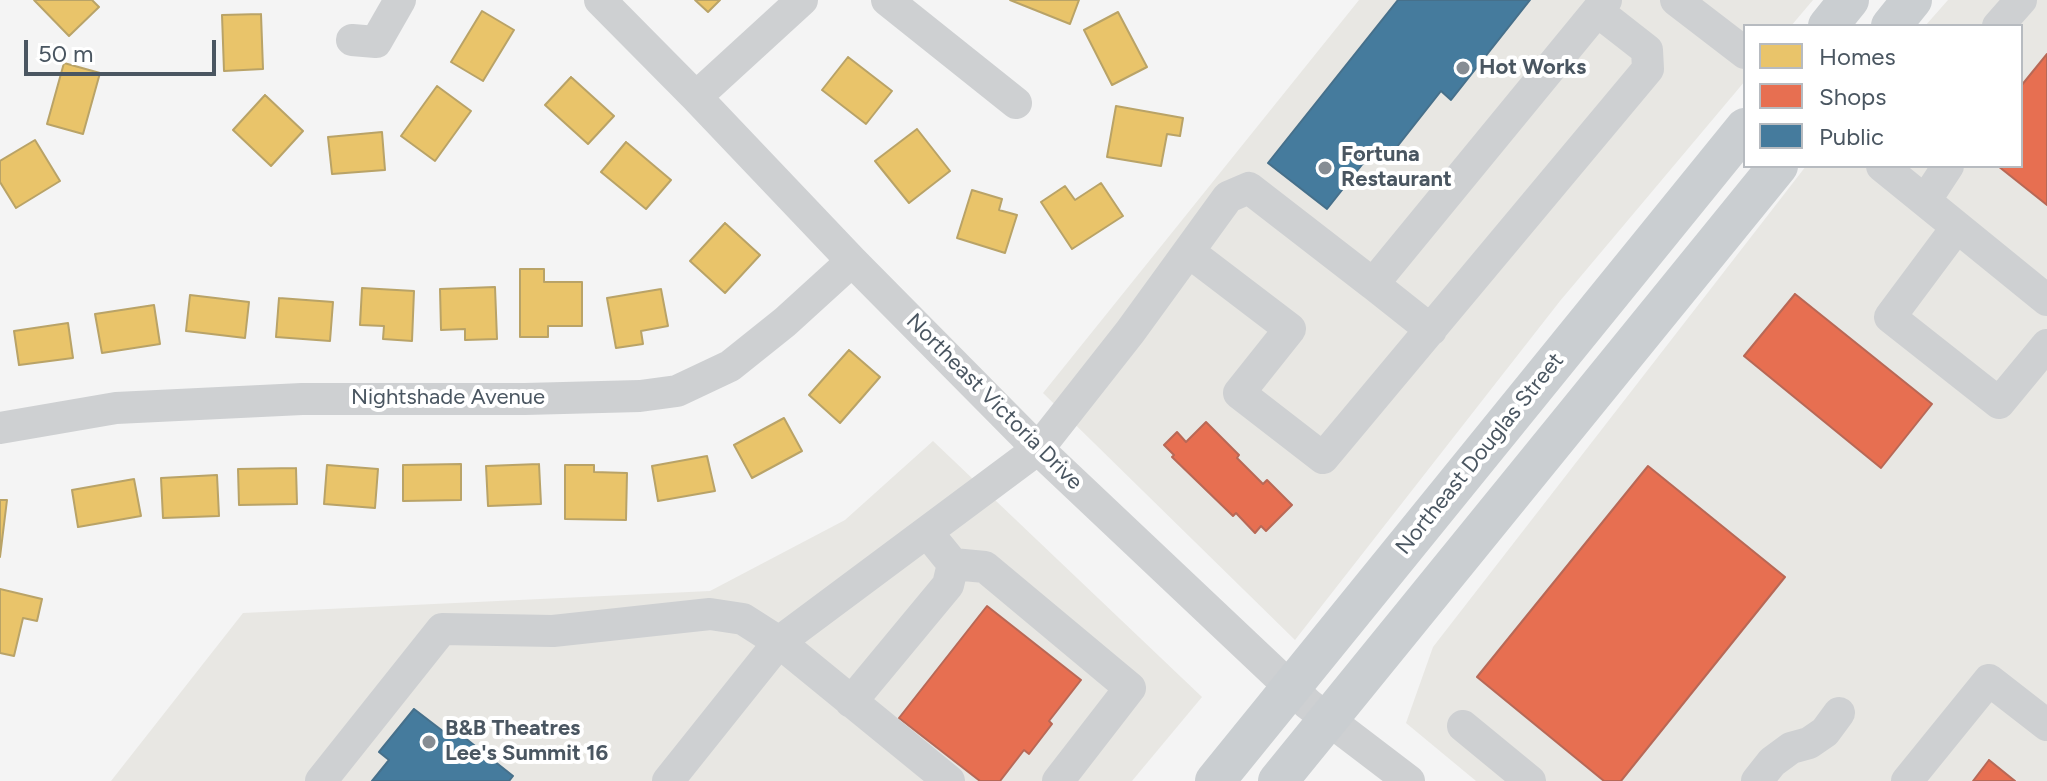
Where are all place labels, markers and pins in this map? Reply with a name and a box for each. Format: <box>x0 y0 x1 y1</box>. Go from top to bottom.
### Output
place label: Hot Works <box>1479 55 1586 81</box>
marker: Hot Works <box>1454 59 1472 77</box>
place label: Fortuna Restaurant <box>1341 142 1452 194</box>
marker: Fortuna Restaurant <box>1316 159 1334 177</box>
place label: B&B Theatres Lee's Summit 16 <box>445 716 608 768</box>
marker: B&B Theatres Lee's Summit 16 <box>420 733 438 751</box>

